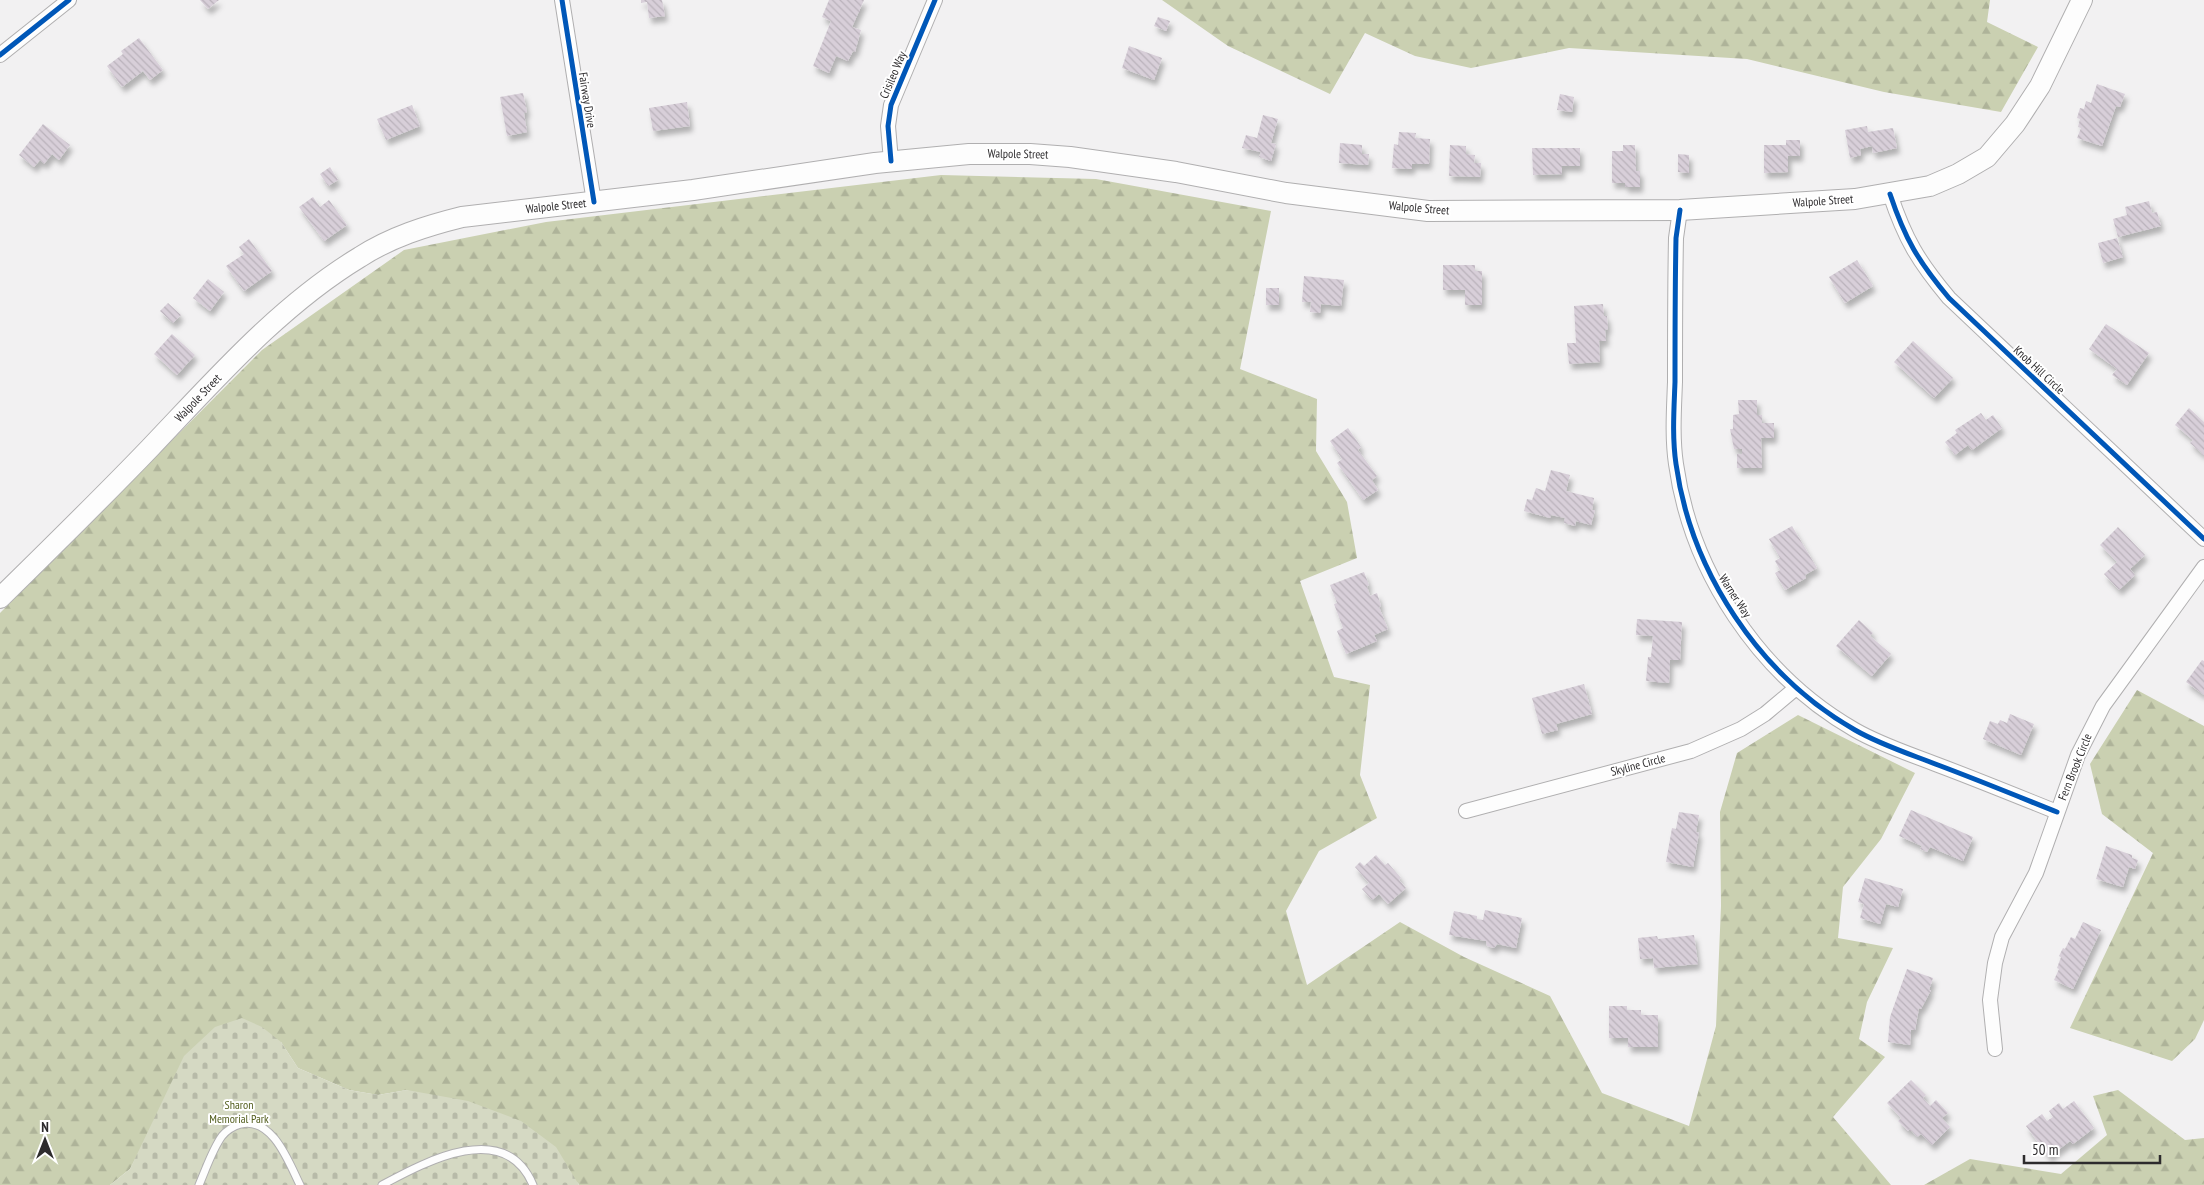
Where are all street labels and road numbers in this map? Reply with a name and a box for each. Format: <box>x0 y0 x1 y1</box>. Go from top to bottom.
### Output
street label: Crisileo Way <box>876 48 909 101</box>
street label: Fairway Drive <box>576 71 599 129</box>
street label: Walpole Street <box>987 145 1049 162</box>
street label: Walpole Street <box>1792 191 1855 210</box>
street label: Walpole Street <box>525 195 588 216</box>
street label: Walpole Street <box>1388 197 1451 218</box>
street label: Knob Hill Circle <box>2011 342 2068 397</box>
street label: Walpole Street <box>171 370 225 425</box>
street label: Warner Way <box>1716 571 1755 621</box>
street label: Fern Brook Circle <box>2054 731 2095 802</box>
street label: Skyline Circle <box>1609 750 1667 779</box>

